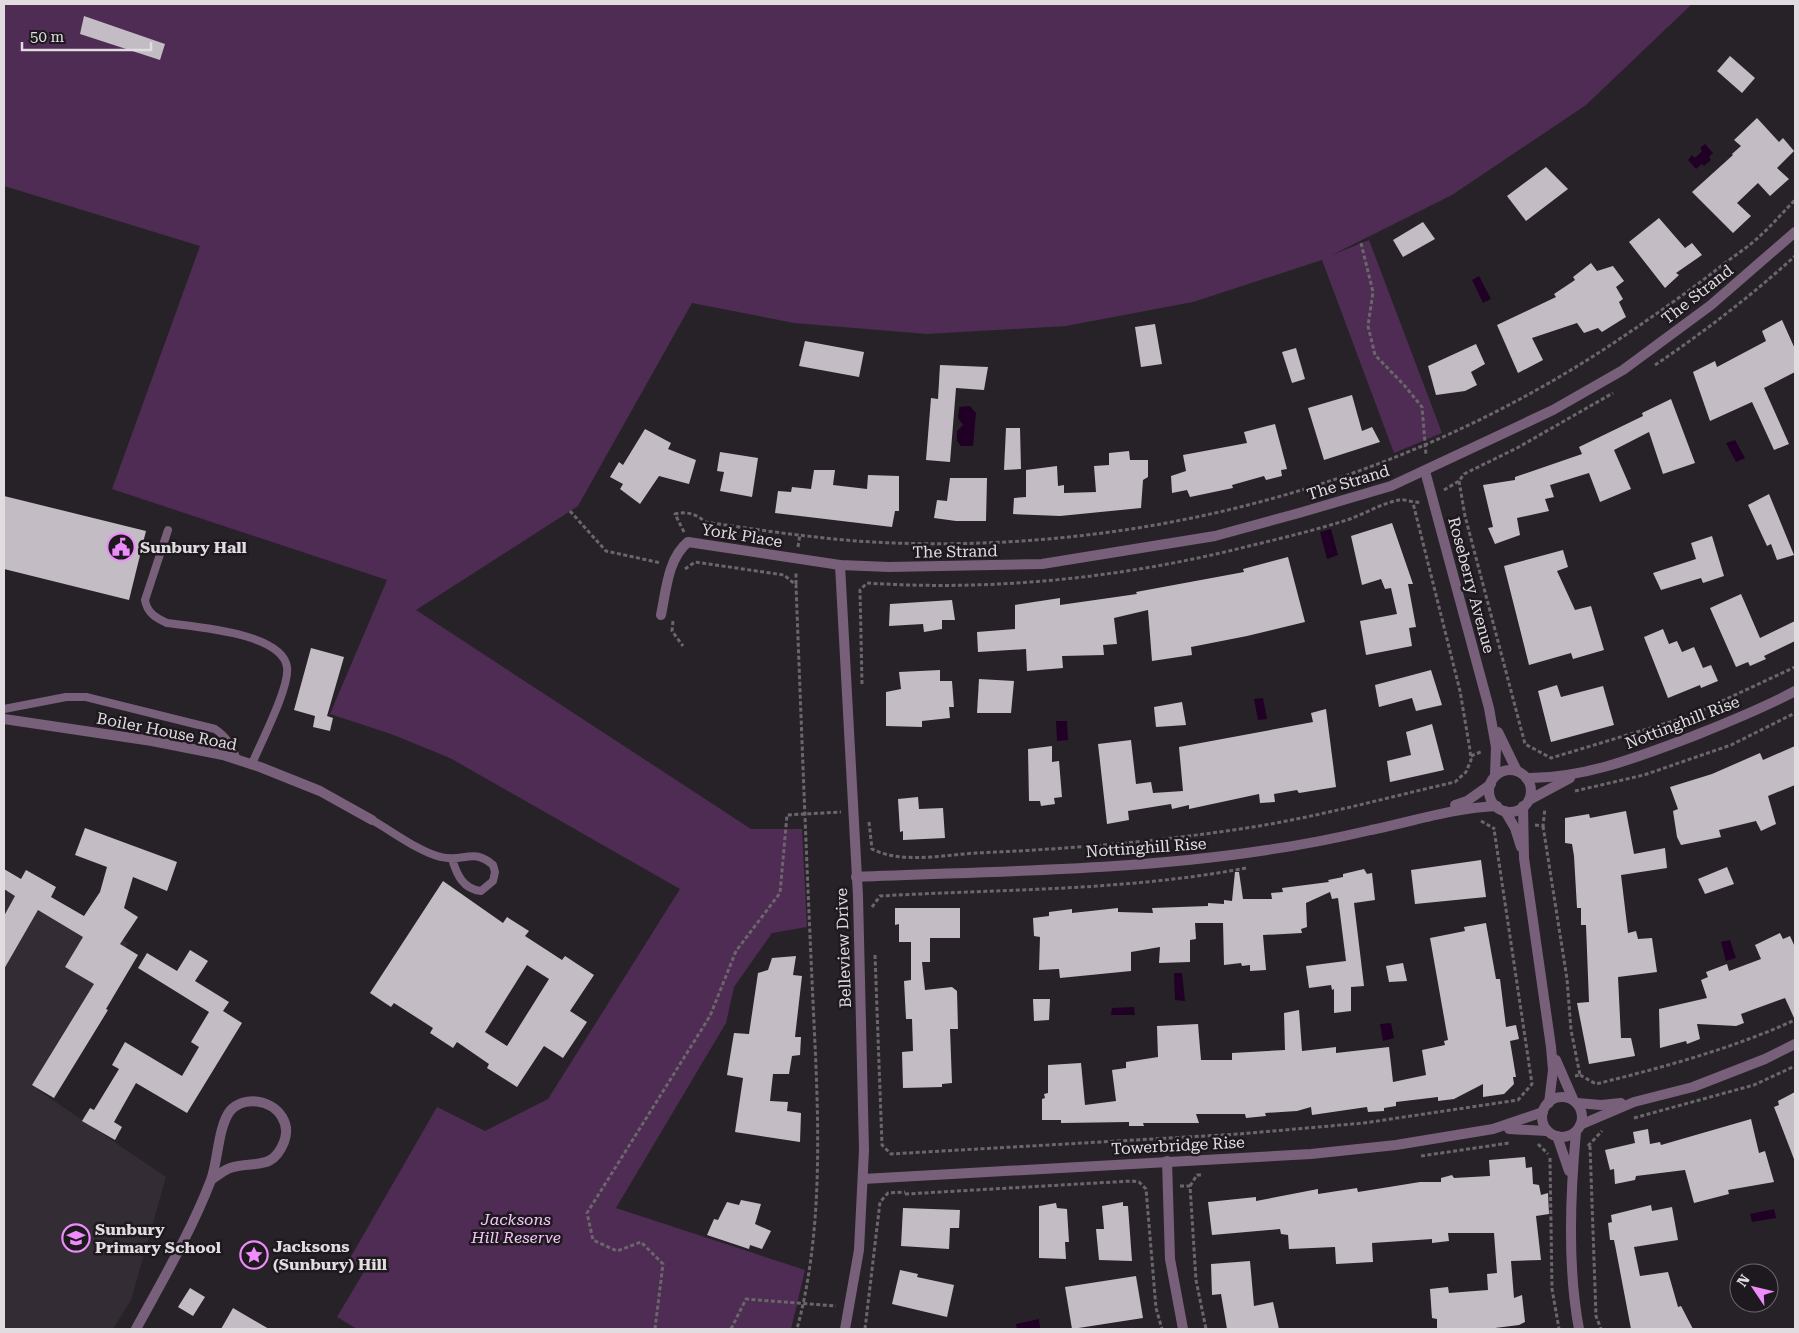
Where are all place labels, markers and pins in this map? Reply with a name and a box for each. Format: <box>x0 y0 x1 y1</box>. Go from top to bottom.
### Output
public building icon: Sunbury Hall <box>106 532 136 562</box>
place label: Sunbury Hall <box>140 538 248 557</box>
place label: Sunbury Primary School <box>95 1220 222 1257</box>
school or university icon: Sunbury Primary School <box>61 1223 91 1253</box>
place label: Jacksons (Sunbury) Hill <box>273 1237 388 1274</box>
place icon: Jacksons (Sunbury) Hill <box>239 1240 269 1270</box>

